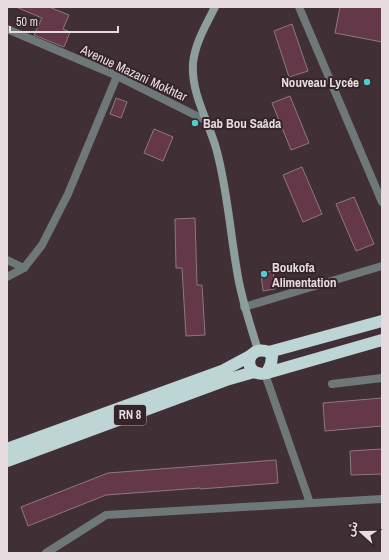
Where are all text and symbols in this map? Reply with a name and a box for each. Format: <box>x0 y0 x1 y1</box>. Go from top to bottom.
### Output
scale bar <box>10 8 118 34</box>
text: 50 m <box>16 14 38 30</box>
street label: Avenue Mazani Mokhtar <box>77 40 190 105</box>
place label: Nouveau Lycée <box>281 74 359 91</box>
marker: Nouveau Lycée <box>362 77 372 87</box>
place label: Bab Bou Saâda <box>203 115 281 132</box>
marker: Bab Bou Saâda <box>190 118 200 128</box>
place label: Boukofa Alimentation <box>272 259 337 291</box>
marker: Boukofa Alimentation <box>259 269 269 279</box>
road number: RN 8 <box>114 405 146 425</box>
north arrow <box>341 512 381 552</box>
text: ش <box>342 519 361 538</box>

